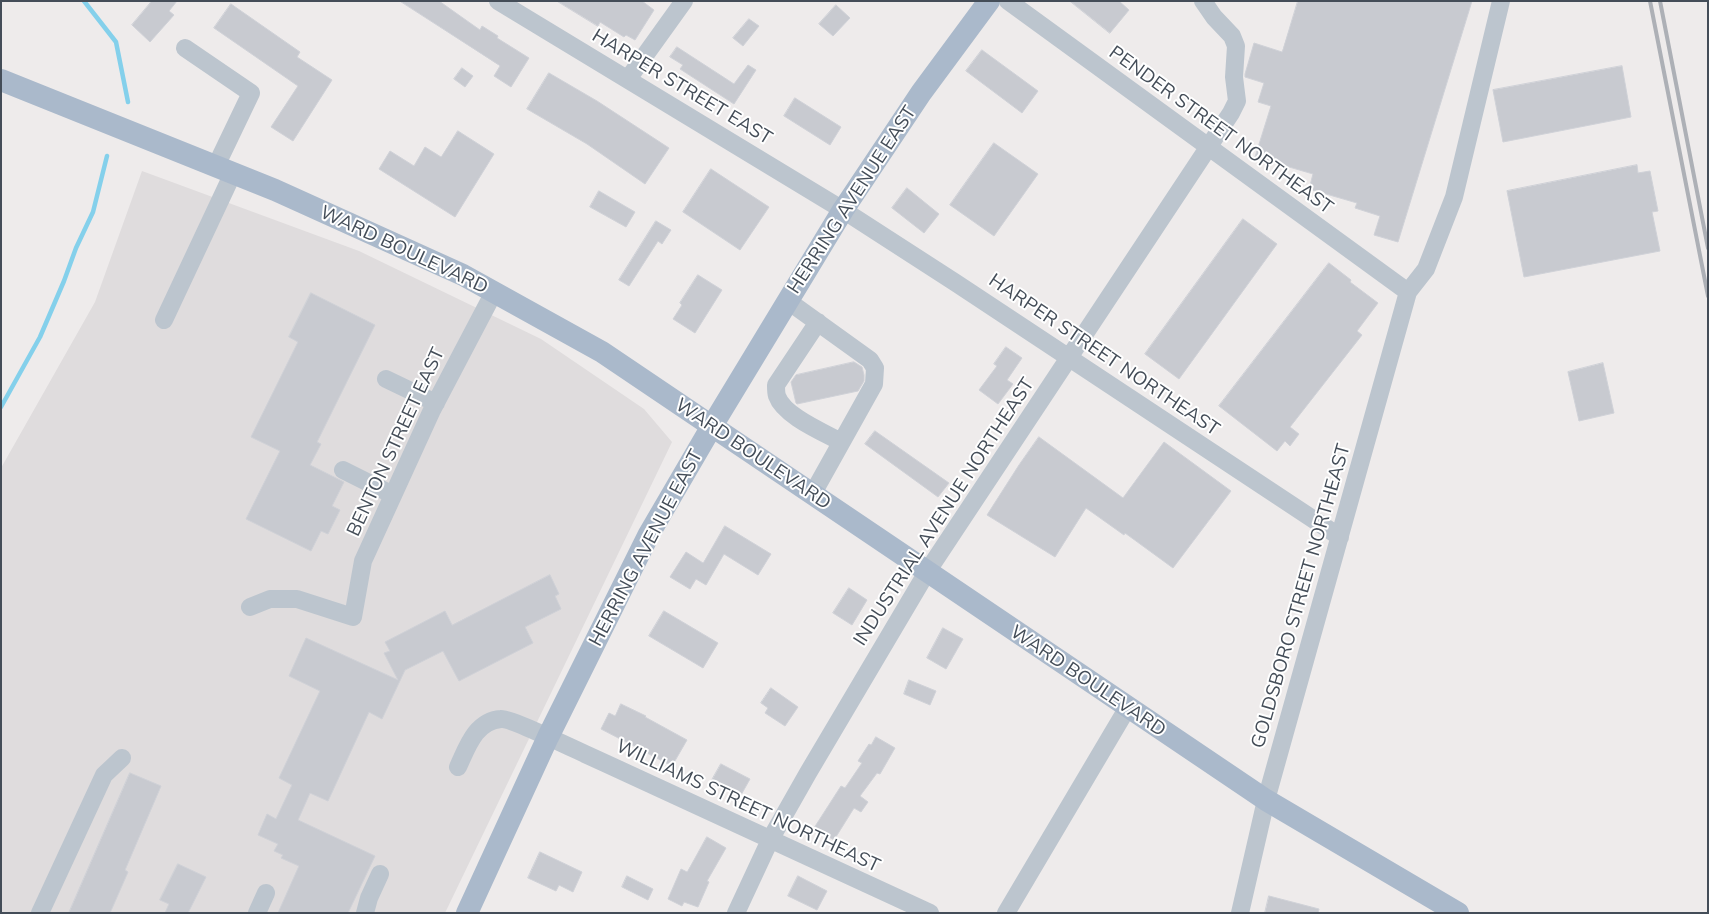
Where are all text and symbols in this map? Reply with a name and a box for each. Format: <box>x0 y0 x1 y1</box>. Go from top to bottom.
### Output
street label: HARPER STREET EAST <box>588 24 776 150</box>
street label: PENDER STREET NORTHEAST <box>1105 41 1337 219</box>
street label: HERRING AVENUE EAST <box>783 102 921 298</box>
street label: WARD BOULEVARD <box>316 201 492 299</box>
street label: HARPER STREET NORTHEAST <box>984 269 1224 441</box>
street label: BENTON STREET EAST <box>342 344 450 540</box>
street label: INDUSTRIAL AVENUE NORTHEAST <box>849 374 1039 650</box>
street label: WARD BOULEVARD <box>671 393 835 515</box>
street label: GOLDSBORO STREET NORTHEAST <box>1247 441 1355 751</box>
street label: HERRING AVENUE EAST <box>584 446 708 650</box>
street label: WARD BOULEVARD <box>1006 620 1170 742</box>
street label: WILLIAMS STREET NORTHEAST <box>612 735 884 877</box>

